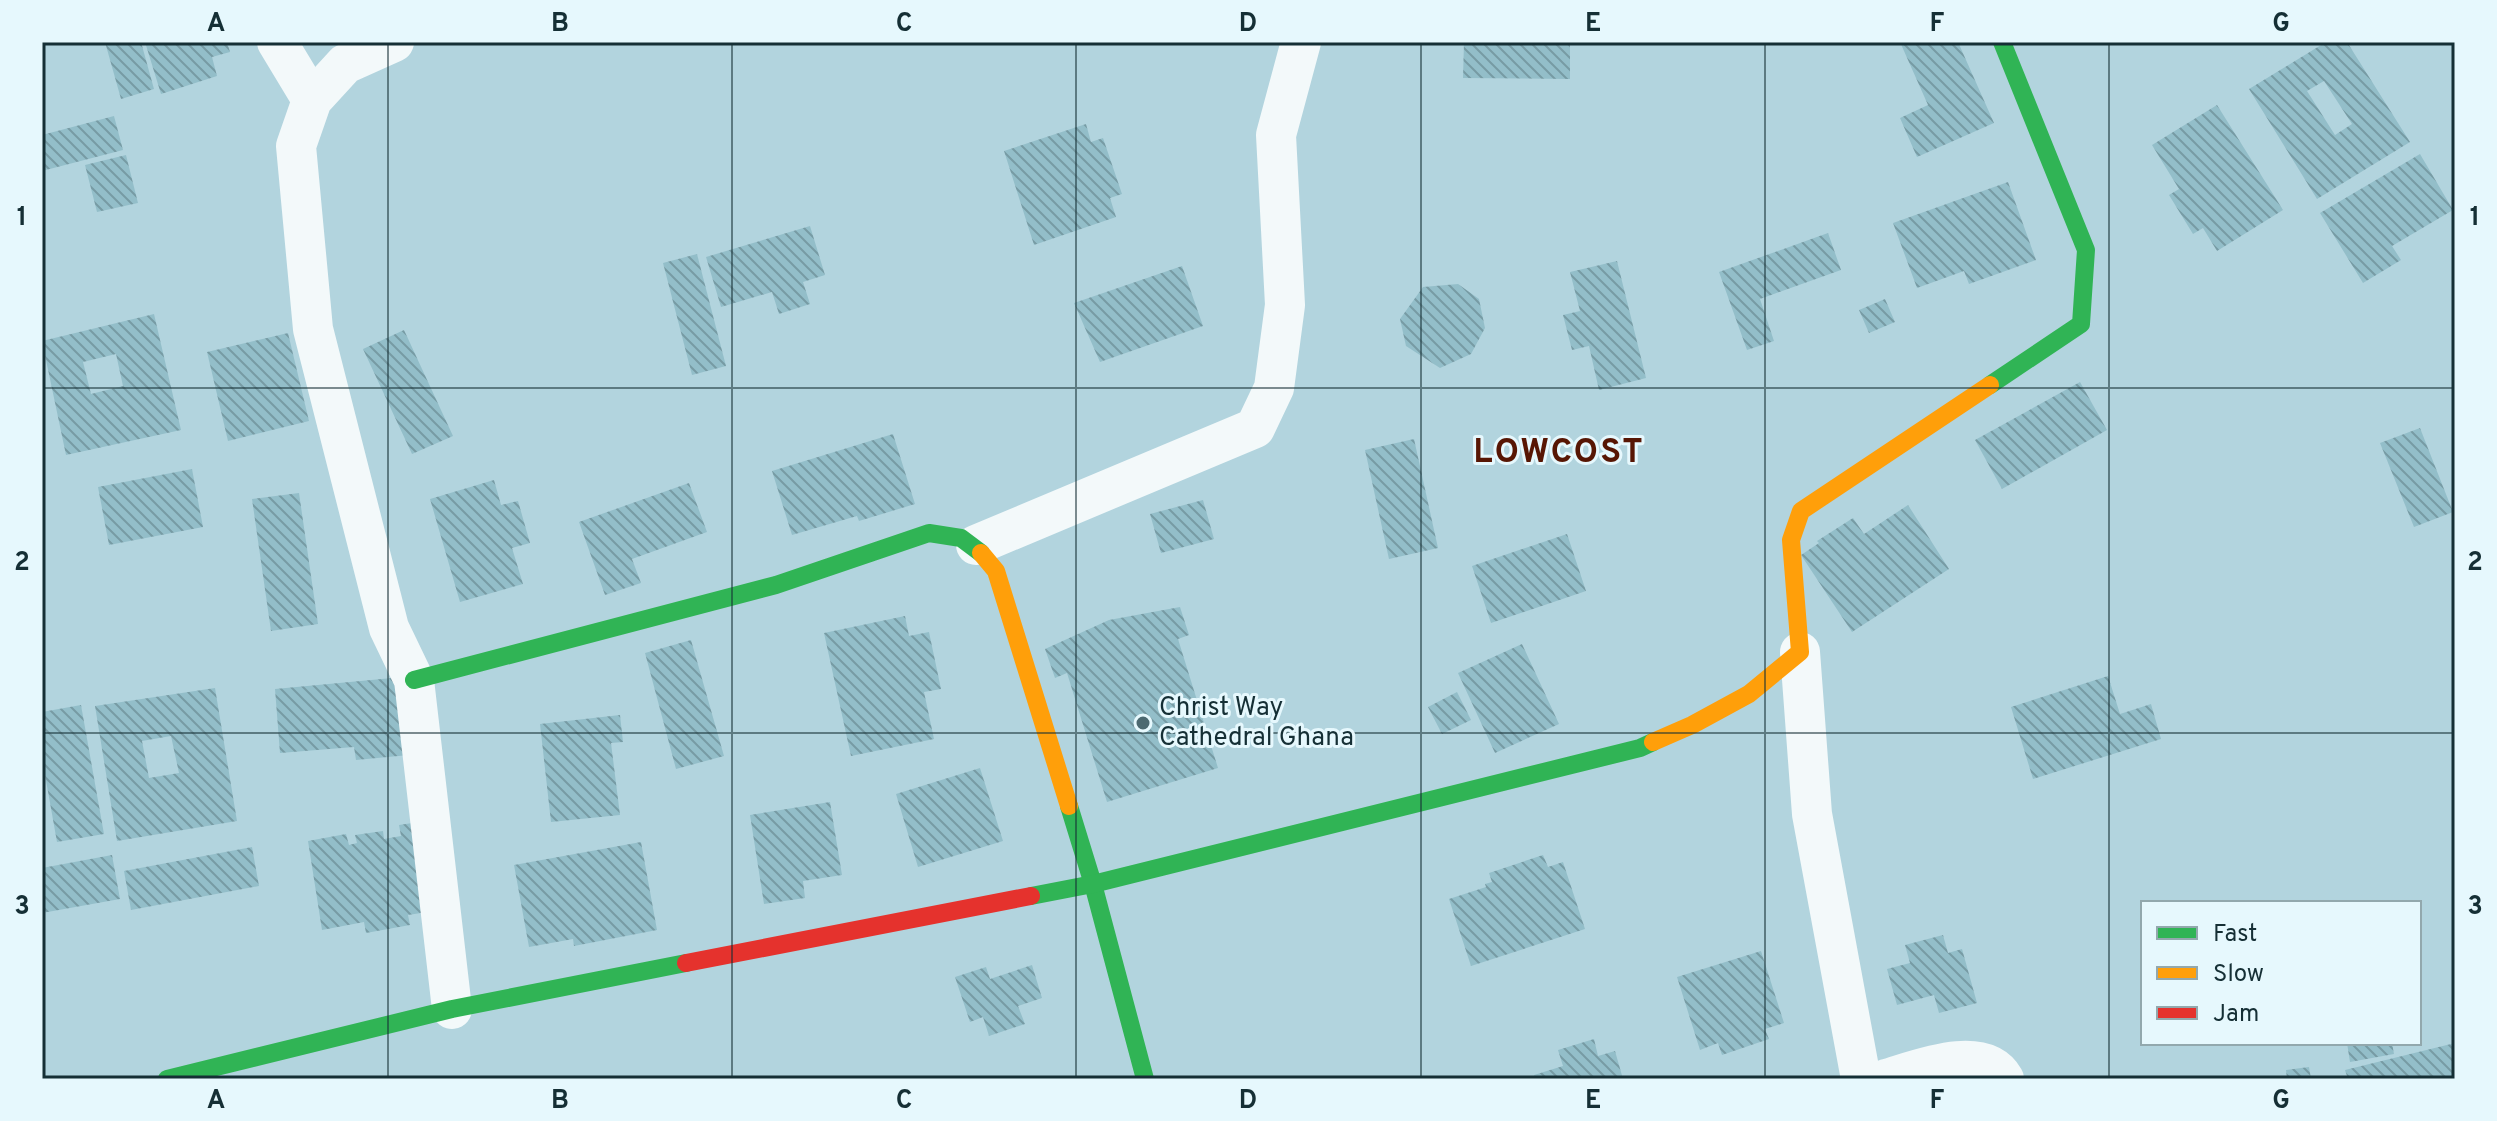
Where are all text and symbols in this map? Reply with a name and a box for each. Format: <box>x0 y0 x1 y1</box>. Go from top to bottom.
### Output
text: A <box>207 8 225 41</box>
text: B <box>551 8 569 41</box>
text: C <box>896 8 912 41</box>
text: D <box>1239 8 1257 41</box>
text: E <box>1585 8 1601 41</box>
text: F <box>1930 8 1945 41</box>
text: G <box>2272 8 2290 41</box>
text: 1 <box>17 202 27 235</box>
text: 1 <box>2470 202 2480 235</box>
district label: LOWCOST <box>1473 432 1645 475</box>
text: 2 <box>14 547 30 580</box>
text: 2 <box>2467 547 2483 580</box>
place label: Christ Way Cathedral Ghana <box>1159 692 1354 755</box>
marker: Christ Way Cathedral Ghana <box>1134 714 1152 732</box>
text: 3 <box>14 891 30 924</box>
text: 3 <box>2467 891 2483 924</box>
legend <box>2141 901 2421 1045</box>
text: Fast <box>2213 920 2257 950</box>
text: Slow <box>2213 960 2264 990</box>
text: Jam <box>2213 1000 2259 1030</box>
text: A <box>207 1085 225 1118</box>
text: B <box>551 1085 569 1118</box>
text: C <box>896 1085 912 1118</box>
text: D <box>1239 1085 1257 1118</box>
text: E <box>1585 1085 1601 1118</box>
text: F <box>1930 1085 1945 1118</box>
text: G <box>2272 1085 2290 1118</box>

